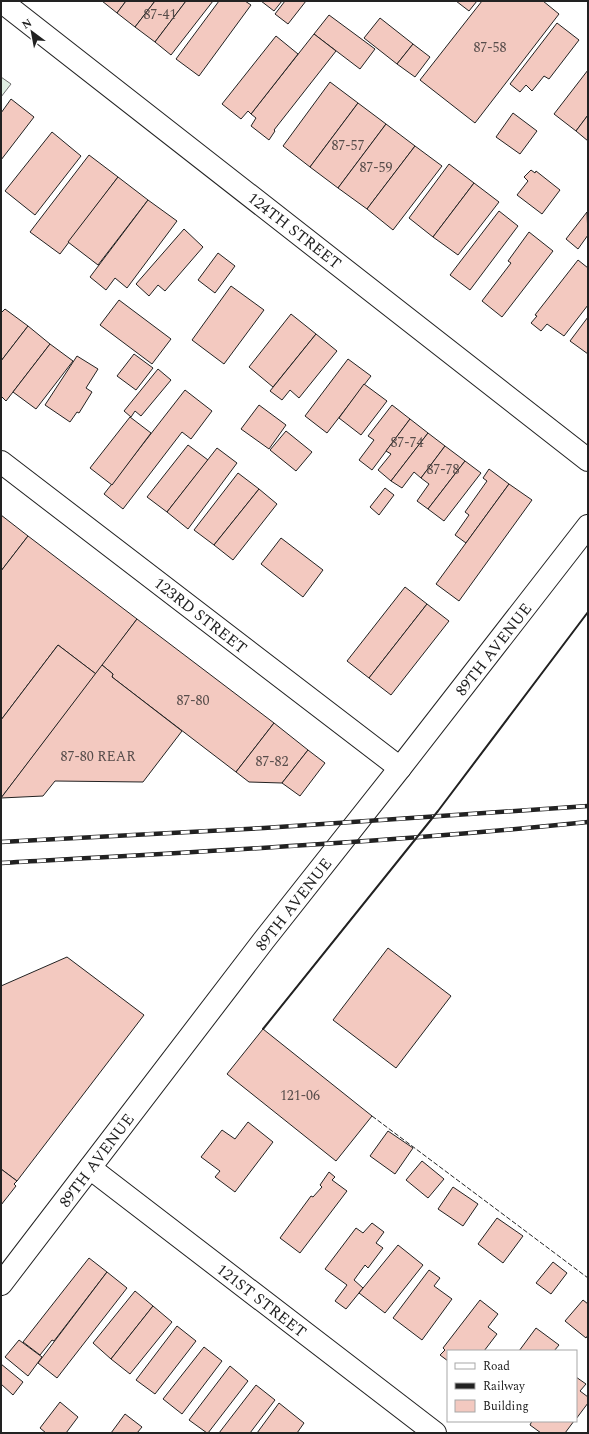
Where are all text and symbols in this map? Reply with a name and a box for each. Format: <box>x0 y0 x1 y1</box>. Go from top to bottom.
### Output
house number: 87-41 <box>143 4 177 25</box>
north arrow <box>12 12 52 52</box>
text: N <box>19 14 35 34</box>
house number: 87-58 <box>473 37 507 58</box>
house number: 87-57 <box>331 135 365 156</box>
house number: 87-59 <box>359 157 393 178</box>
street label: 124TH STREET <box>242 186 347 275</box>
house number: 87-74 <box>390 432 424 453</box>
house number: 87-78 <box>426 459 460 480</box>
street label: 123RD STREET <box>149 572 252 660</box>
street label: 89TH AVENUE <box>450 598 538 701</box>
house number: 87-80 <box>176 690 210 711</box>
house number: 87-80 REAR <box>61 746 136 767</box>
house number: 87-82 <box>255 751 289 772</box>
street label: 89TH AVENUE <box>250 853 338 956</box>
house number: 121-06 <box>280 1085 320 1106</box>
street label: 89TH AVENUE <box>53 1108 140 1213</box>
street label: 121ST STREET <box>211 1258 312 1344</box>
legend <box>447 1350 577 1422</box>
text: Road <box>483 1357 510 1376</box>
text: Railway <box>483 1377 526 1396</box>
text: Building <box>483 1397 529 1416</box>

